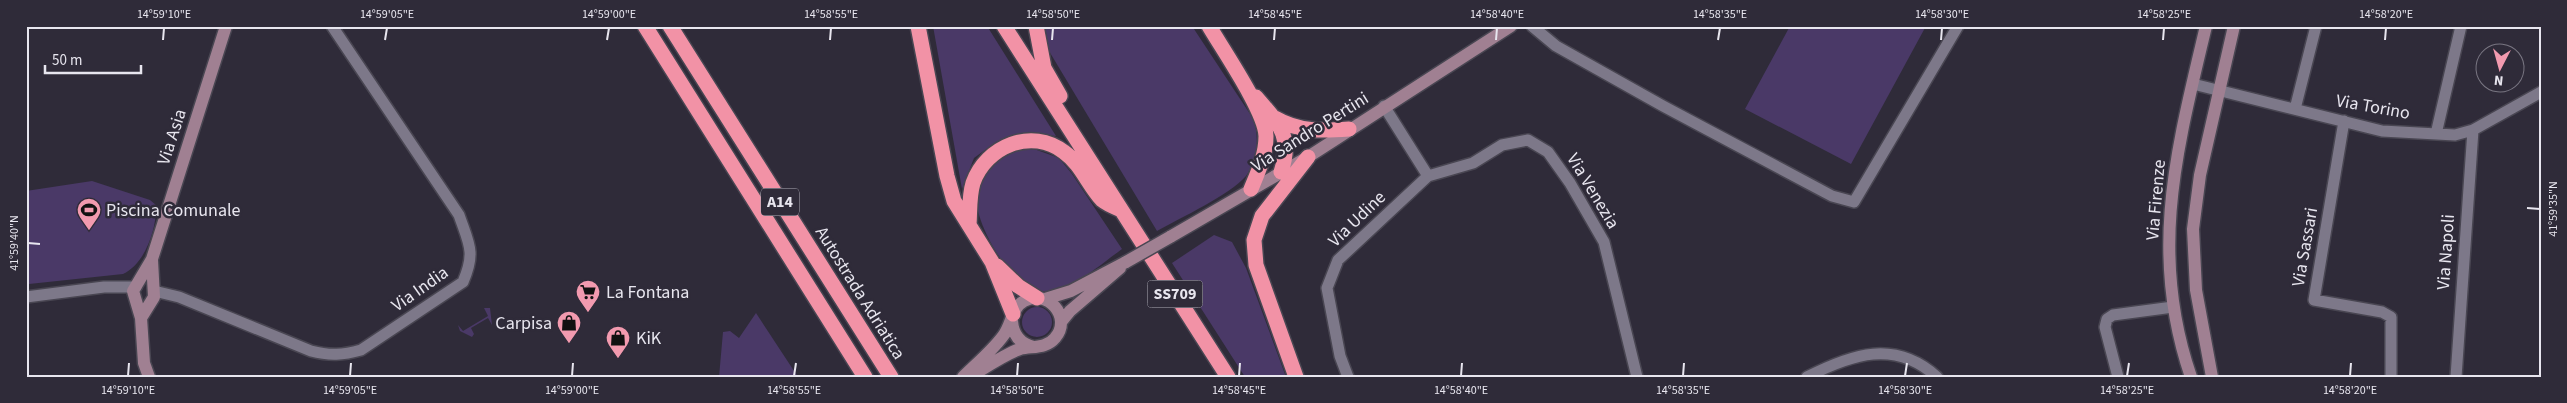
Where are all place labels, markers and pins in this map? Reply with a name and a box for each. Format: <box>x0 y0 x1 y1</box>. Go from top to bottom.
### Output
sports icon: Piscina Comunale <box>76 197 102 231</box>
place label: Piscina Comunale <box>106 198 241 223</box>
supermarket icon: La Fontana <box>575 279 601 313</box>
place label: La Fontana <box>606 280 689 305</box>
shop icon: Carpisa <box>556 310 582 344</box>
place label: Carpisa <box>495 311 552 336</box>
shop icon: KiK <box>605 325 631 359</box>
place label: KiK <box>636 326 662 351</box>

